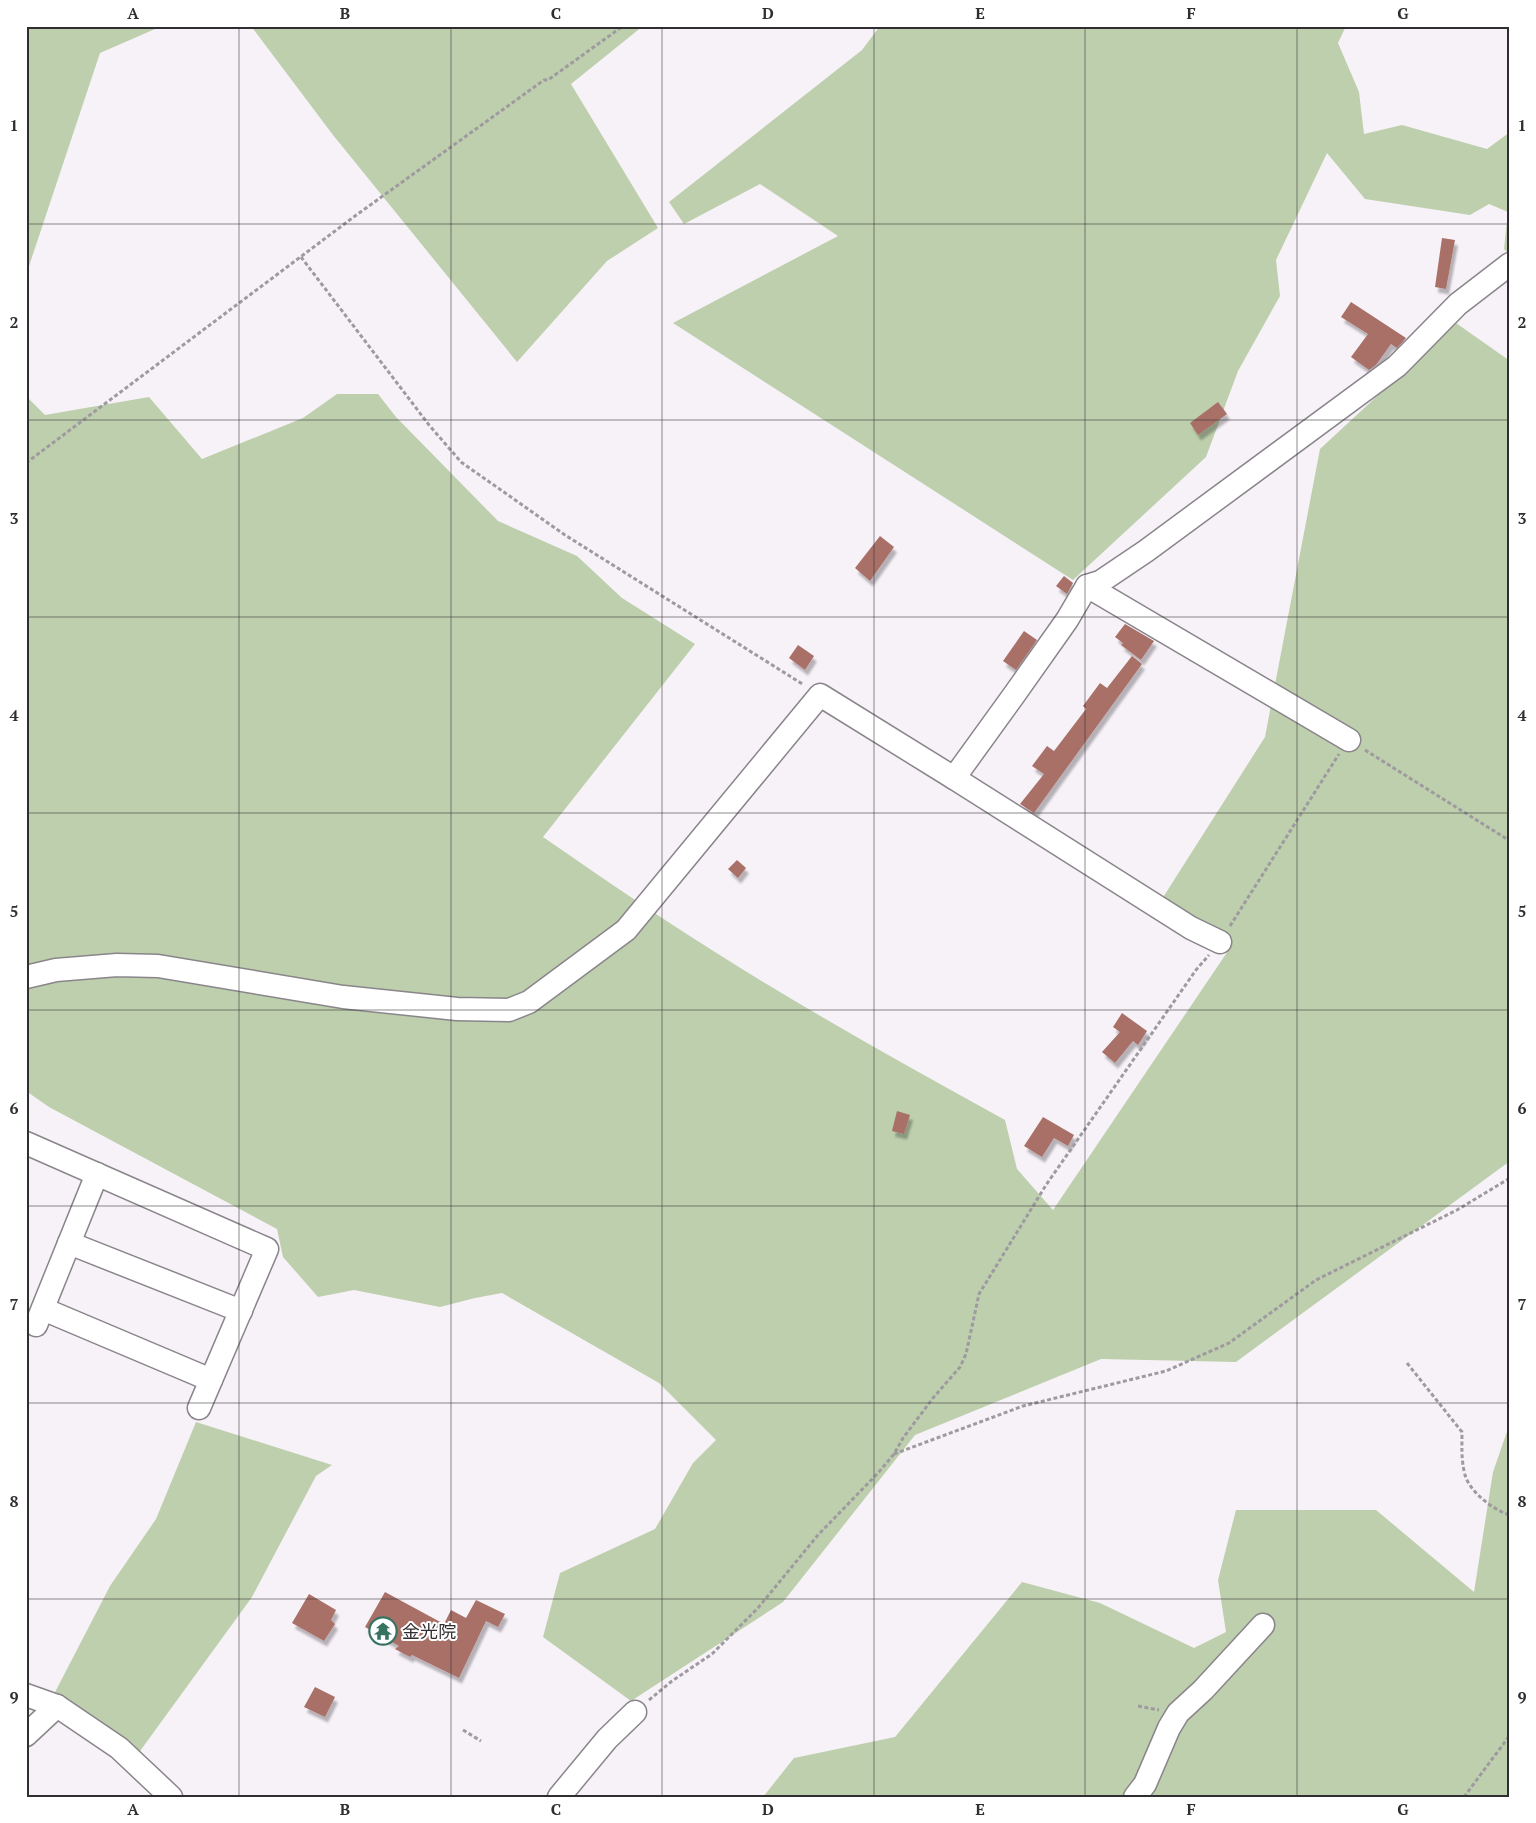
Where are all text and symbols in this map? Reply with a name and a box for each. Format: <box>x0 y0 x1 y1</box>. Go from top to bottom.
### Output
text: A <box>127 2 139 24</box>
text: B <box>340 2 350 24</box>
text: C <box>551 2 561 24</box>
text: D <box>762 2 774 24</box>
text: E <box>975 2 985 24</box>
text: F <box>1186 2 1196 24</box>
text: G <box>1397 2 1409 24</box>
text: 1 <box>9 114 19 136</box>
text: 1 <box>1517 114 1527 136</box>
text: 2 <box>9 311 19 333</box>
text: 2 <box>1517 311 1527 333</box>
text: 3 <box>9 507 19 529</box>
text: 3 <box>1517 507 1527 529</box>
text: 4 <box>9 704 19 726</box>
text: 4 <box>1517 704 1527 726</box>
text: 5 <box>9 900 19 922</box>
text: 5 <box>1517 900 1527 922</box>
text: 6 <box>9 1097 19 1119</box>
text: 6 <box>1517 1097 1527 1119</box>
text: 7 <box>9 1293 19 1315</box>
text: 7 <box>1517 1293 1527 1315</box>
text: 8 <box>9 1490 19 1512</box>
text: 8 <box>1517 1490 1527 1512</box>
temple icon: 金光院 <box>368 1616 398 1646</box>
place label: 金光院 <box>402 1619 456 1643</box>
text: 9 <box>9 1686 19 1708</box>
text: 9 <box>1517 1686 1527 1708</box>
text: A <box>127 1798 139 1820</box>
text: B <box>340 1798 350 1820</box>
text: C <box>551 1798 561 1820</box>
text: D <box>762 1798 774 1820</box>
text: E <box>975 1798 985 1820</box>
text: F <box>1186 1798 1196 1820</box>
text: G <box>1397 1798 1409 1820</box>

